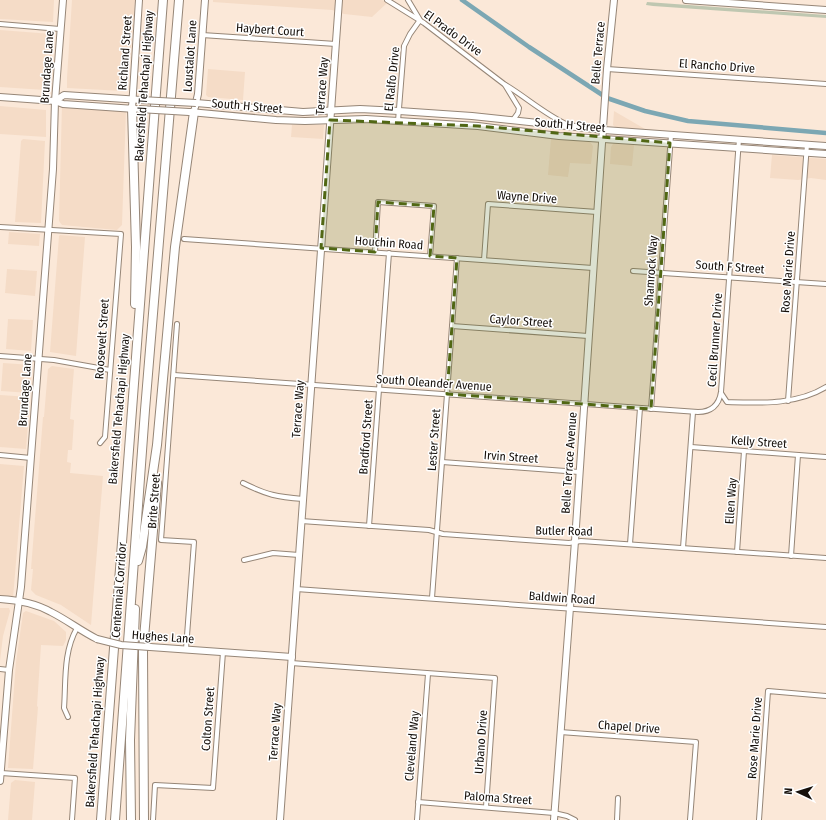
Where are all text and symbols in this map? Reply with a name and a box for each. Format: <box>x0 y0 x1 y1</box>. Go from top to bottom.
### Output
street label: El Prado Drive <box>421 7 485 59</box>
street label: Bakersfield Tehachapi Highway <box>132 9 156 162</box>
street label: Richland Street <box>115 15 135 91</box>
street label: Loustalot Lane <box>181 20 199 92</box>
street label: Haybert Court <box>236 21 305 39</box>
street label: Belle Terrace <box>588 21 608 85</box>
street label: Brundage Lane <box>37 30 57 104</box>
street label: El Ralfo Drive <box>382 46 402 112</box>
street label: Terrace Way <box>313 56 331 115</box>
street label: El Rancho Drive <box>679 56 756 76</box>
street label: South H Street <box>211 96 283 116</box>
street label: South H Street <box>534 115 606 135</box>
street label: Wayne Drive <box>496 188 558 206</box>
street label: Rose Marie Drive <box>778 230 798 314</box>
street label: Houchin Road <box>354 234 424 252</box>
street label: Shamrock Way <box>642 235 660 307</box>
street label: South F Street <box>695 258 765 276</box>
street label: Cecil Brunner Drive <box>705 293 725 387</box>
street label: Roosevelt Street <box>92 298 112 380</box>
street label: Caylor Street <box>489 312 553 330</box>
street label: Bakersfield Tehachapi Highway <box>105 332 133 485</box>
street label: Brundage Lane <box>15 353 35 427</box>
street label: South Oleander Avenue <box>376 372 492 394</box>
street label: Terrace Way <box>289 379 307 438</box>
street label: Bradford Street <box>356 399 376 475</box>
street label: Lester Street <box>425 408 443 472</box>
street label: Belle Terrace Avenue <box>558 412 580 514</box>
street label: Kelly Street <box>731 433 787 451</box>
street label: Irvin Street <box>483 448 539 466</box>
street label: Brite Street <box>145 473 163 529</box>
street label: Ellen Way <box>722 477 740 525</box>
street label: Butler Road <box>535 523 593 539</box>
street label: Centennial Corridor <box>109 541 129 638</box>
street label: Baldwin Road <box>528 589 596 607</box>
street label: Hughes Lane <box>131 628 195 646</box>
street label: Bakersfield Tehachapi Highway <box>83 655 107 808</box>
street label: Colton Street <box>199 686 217 751</box>
street label: Rose Marie Drive <box>745 696 765 780</box>
street label: Terrace Way <box>266 702 284 761</box>
street label: Urbano Drive <box>472 709 490 775</box>
street label: Cleveland Way <box>402 710 422 782</box>
street label: Chapel Drive <box>598 718 660 736</box>
north arrow <box>778 772 818 812</box>
text: N <box>782 788 795 795</box>
street label: Paloma Street <box>463 789 533 807</box>

